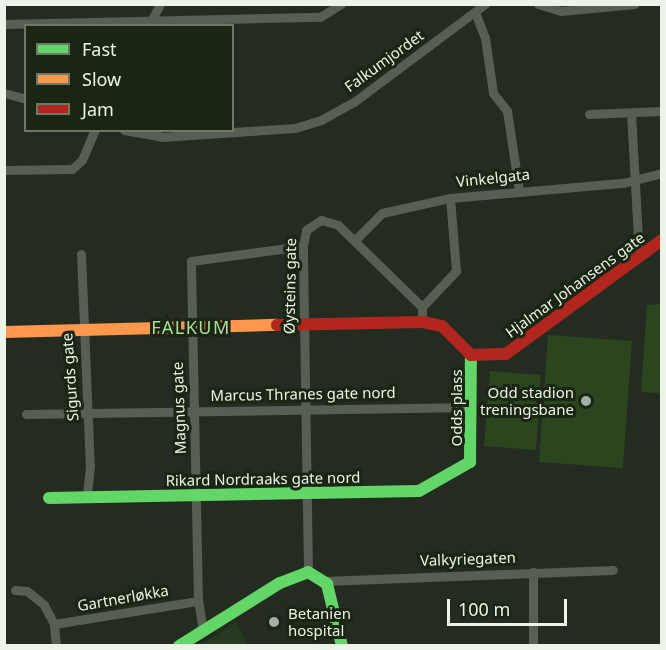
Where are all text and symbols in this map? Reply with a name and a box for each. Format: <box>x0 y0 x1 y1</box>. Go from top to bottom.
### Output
legend <box>24 24 234 132</box>
street label: Falkumjordet <box>341 26 427 96</box>
text: Fast <box>82 37 117 61</box>
text: Slow <box>82 67 121 91</box>
text: Jam <box>82 97 114 121</box>
street label: Vinkelgata <box>455 165 531 191</box>
street label: Hjalmar Johansens gate <box>502 229 648 341</box>
street label: Øysteins gate <box>280 238 300 334</box>
district label: FALKUM <box>151 316 231 338</box>
street label: Sigurds gate <box>58 332 82 422</box>
street label: Magnus gate <box>168 362 190 454</box>
street label: Odds plass <box>448 369 466 447</box>
street label: Marcus Thranes gate nord <box>210 383 396 405</box>
place label: Odd stadion treningsbane <box>480 383 574 418</box>
marker: Odd stadion treningsbane <box>579 394 593 408</box>
street label: Rikard Nordraaks gate nord <box>165 468 361 490</box>
street label: Valkyriegaten <box>420 548 516 570</box>
street label: Gartnerløkka <box>76 581 170 615</box>
scale bar <box>450 587 570 625</box>
text: 100 m <box>458 597 510 621</box>
place label: Betanien hospital <box>288 604 351 639</box>
marker: Betanien hospital <box>265 613 283 631</box>

